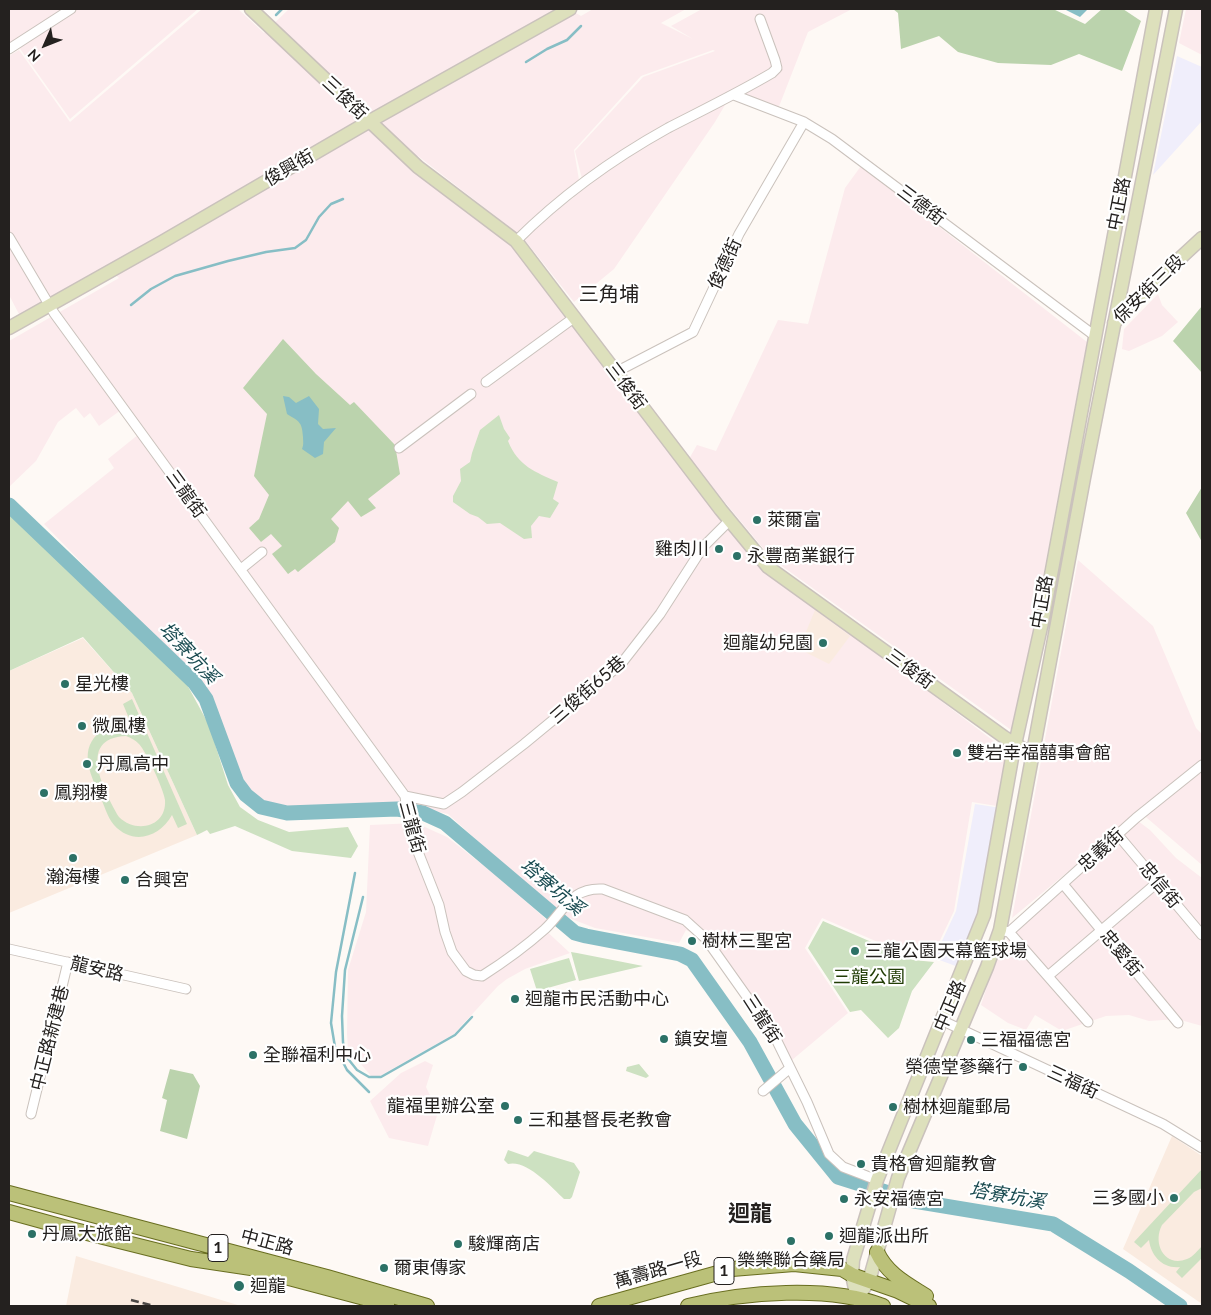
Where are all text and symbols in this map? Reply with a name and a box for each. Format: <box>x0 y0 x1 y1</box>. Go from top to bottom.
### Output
north arrow <box>20 20 70 70</box>
text: N <box>24 46 44 66</box>
street label: 三俊街 <box>318 72 372 124</box>
street label: 俊興街 <box>260 145 318 191</box>
street label: 中正路 <box>1103 175 1135 233</box>
street label: 三德街 <box>893 180 949 230</box>
street label: 俊德街 <box>704 235 746 293</box>
street label: 保安街三段 <box>1109 250 1189 328</box>
district label: 三角埔 <box>579 283 639 307</box>
street label: 三俊街 <box>601 358 651 414</box>
street label: 三龍街 <box>161 466 211 522</box>
place label: 萊爾富 <box>767 509 821 531</box>
marker: 萊爾富 <box>751 514 763 526</box>
place label: 雞肉川 <box>655 538 709 560</box>
marker: 雞肉川 <box>713 543 725 555</box>
place label: 永豐商業銀行 <box>747 545 855 567</box>
marker: 永豐商業銀行 <box>731 550 743 562</box>
street label: 中正路 <box>1027 574 1057 630</box>
water label: 塔寮坑溪 <box>155 617 223 689</box>
place label: 迴龍幼兒園 <box>723 632 813 654</box>
marker: 迴龍幼兒園 <box>817 637 829 649</box>
street label: 三俊街 <box>882 644 938 694</box>
street label: 三俊街65巷 <box>546 651 630 729</box>
place label: 星光樓 <box>75 673 129 695</box>
marker: 星光樓 <box>59 678 71 690</box>
place label: 微風樓 <box>92 715 146 737</box>
marker: 微風樓 <box>76 720 88 732</box>
place label: 雙岩幸福囍事會館 <box>967 742 1111 764</box>
marker: 雙岩幸福囍事會館 <box>951 747 963 759</box>
place label: 丹鳳高中 <box>97 753 169 775</box>
marker: 丹鳳高中 <box>81 758 93 770</box>
place label: 鳳翔樓 <box>54 782 108 804</box>
marker: 鳳翔樓 <box>38 787 50 799</box>
street label: 三龍街 <box>395 798 429 856</box>
street label: 忠義街 <box>1074 824 1128 876</box>
marker: 瀚海樓 <box>67 852 79 864</box>
water label: 塔寮坑溪 <box>516 854 588 920</box>
street label: 忠信街 <box>1134 857 1186 913</box>
place label: 瀚海樓 <box>46 866 100 888</box>
place label: 合興宮 <box>135 869 189 891</box>
marker: 合興宮 <box>119 874 131 886</box>
street label: 忠愛街 <box>1095 925 1147 981</box>
place label: 樹林三聖宮 <box>702 930 792 952</box>
marker: 樹林三聖宮 <box>686 935 698 947</box>
place label: 三龍公園天幕籃球場 <box>865 940 1027 962</box>
marker: 三龍公園天幕籃球場 <box>849 945 861 957</box>
street label: 龍安路 <box>68 952 126 986</box>
park label: 三龍公園 <box>833 966 905 988</box>
street label: 中正路 <box>930 977 970 1035</box>
street label: 中正路新建巷 <box>26 983 74 1093</box>
place label: 迴龍市民活動中心 <box>525 988 669 1010</box>
street label: 三龍街 <box>738 990 786 1048</box>
marker: 迴龍市民活動中心 <box>509 993 521 1005</box>
place label: 鎮安壇 <box>674 1028 728 1050</box>
place label: 三福福德宮 <box>981 1029 1071 1051</box>
marker: 鎮安壇 <box>658 1033 670 1045</box>
marker: 三福福德宮 <box>965 1034 977 1046</box>
place label: 全聯福利中心 <box>263 1044 371 1066</box>
marker: 全聯福利中心 <box>247 1049 259 1061</box>
place label: 榮德堂蔘藥行 <box>905 1056 1013 1078</box>
marker: 榮德堂蔘藥行 <box>1017 1061 1029 1073</box>
street label: 三福街 <box>1044 1061 1102 1103</box>
place label: 龍福里辦公室 <box>387 1095 495 1117</box>
place label: 樹林迴龍郵局 <box>903 1096 1011 1118</box>
marker: 龍福里辦公室 <box>499 1100 511 1112</box>
marker: 樹林迴龍郵局 <box>887 1101 899 1113</box>
place label: 三和基督長老教會 <box>528 1109 672 1131</box>
marker: 三和基督長老教會 <box>512 1114 524 1126</box>
place label: 貴格會迴龍教會 <box>871 1153 997 1175</box>
marker: 貴格會迴龍教會 <box>855 1158 867 1170</box>
water label: 塔寮坑溪 <box>968 1178 1046 1214</box>
place label: 三多國小 <box>1092 1187 1164 1209</box>
place label: 永安福德宮 <box>854 1188 944 1210</box>
marker: 三多國小 <box>1168 1192 1180 1204</box>
marker: 永安福德宮 <box>838 1193 850 1205</box>
district label: 迴龍 <box>728 1201 772 1227</box>
place label: 丹鳳大旅館 <box>42 1223 132 1245</box>
street label: 中正路 <box>238 1225 296 1259</box>
place label: 迴龍派出所 <box>839 1225 929 1247</box>
marker: 丹鳳大旅館 <box>26 1228 38 1240</box>
marker: 迴龍派出所 <box>823 1230 835 1242</box>
place label: 駿輝商店 <box>468 1233 540 1255</box>
road number: 1 <box>208 1234 228 1262</box>
marker: 樂樂聯合藥局 <box>785 1235 797 1247</box>
marker: 駿輝商店 <box>452 1238 464 1250</box>
street label: 萬壽路一段 <box>612 1247 704 1293</box>
place label: 樂樂聯合藥局 <box>737 1249 845 1271</box>
place label: 爾東傳家 <box>394 1257 466 1279</box>
road number: 1 <box>714 1258 734 1284</box>
marker: 爾東傳家 <box>378 1262 390 1274</box>
place label: 迴龍 <box>250 1275 286 1297</box>
marker: 迴龍 <box>232 1279 246 1293</box>

